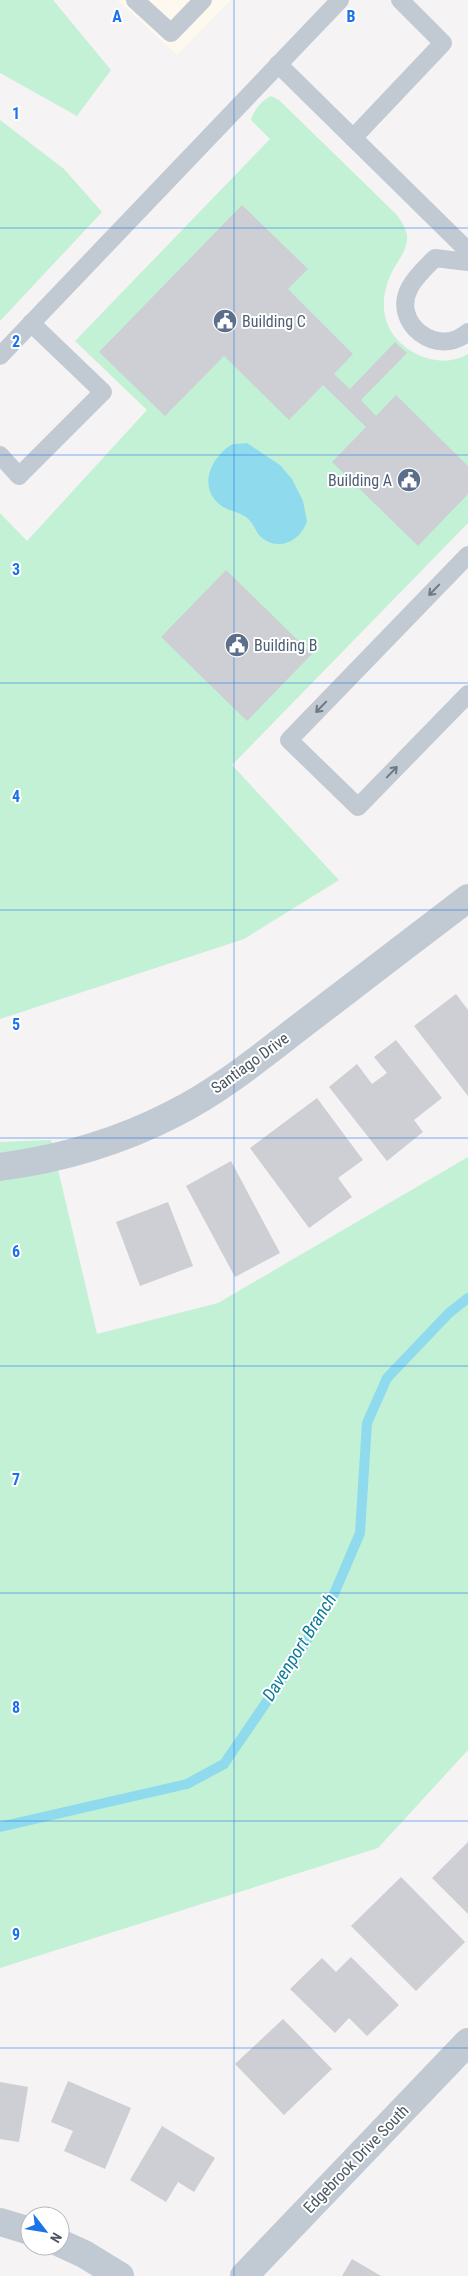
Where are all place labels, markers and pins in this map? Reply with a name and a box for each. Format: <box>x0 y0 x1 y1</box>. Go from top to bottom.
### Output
public building icon: Building C <box>212 308 238 334</box>
place label: Building C <box>242 312 306 331</box>
public building icon: Building A <box>396 467 422 493</box>
place label: Building A <box>328 471 392 490</box>
public building icon: Building B <box>224 632 250 658</box>
place label: Building B <box>254 636 317 655</box>

